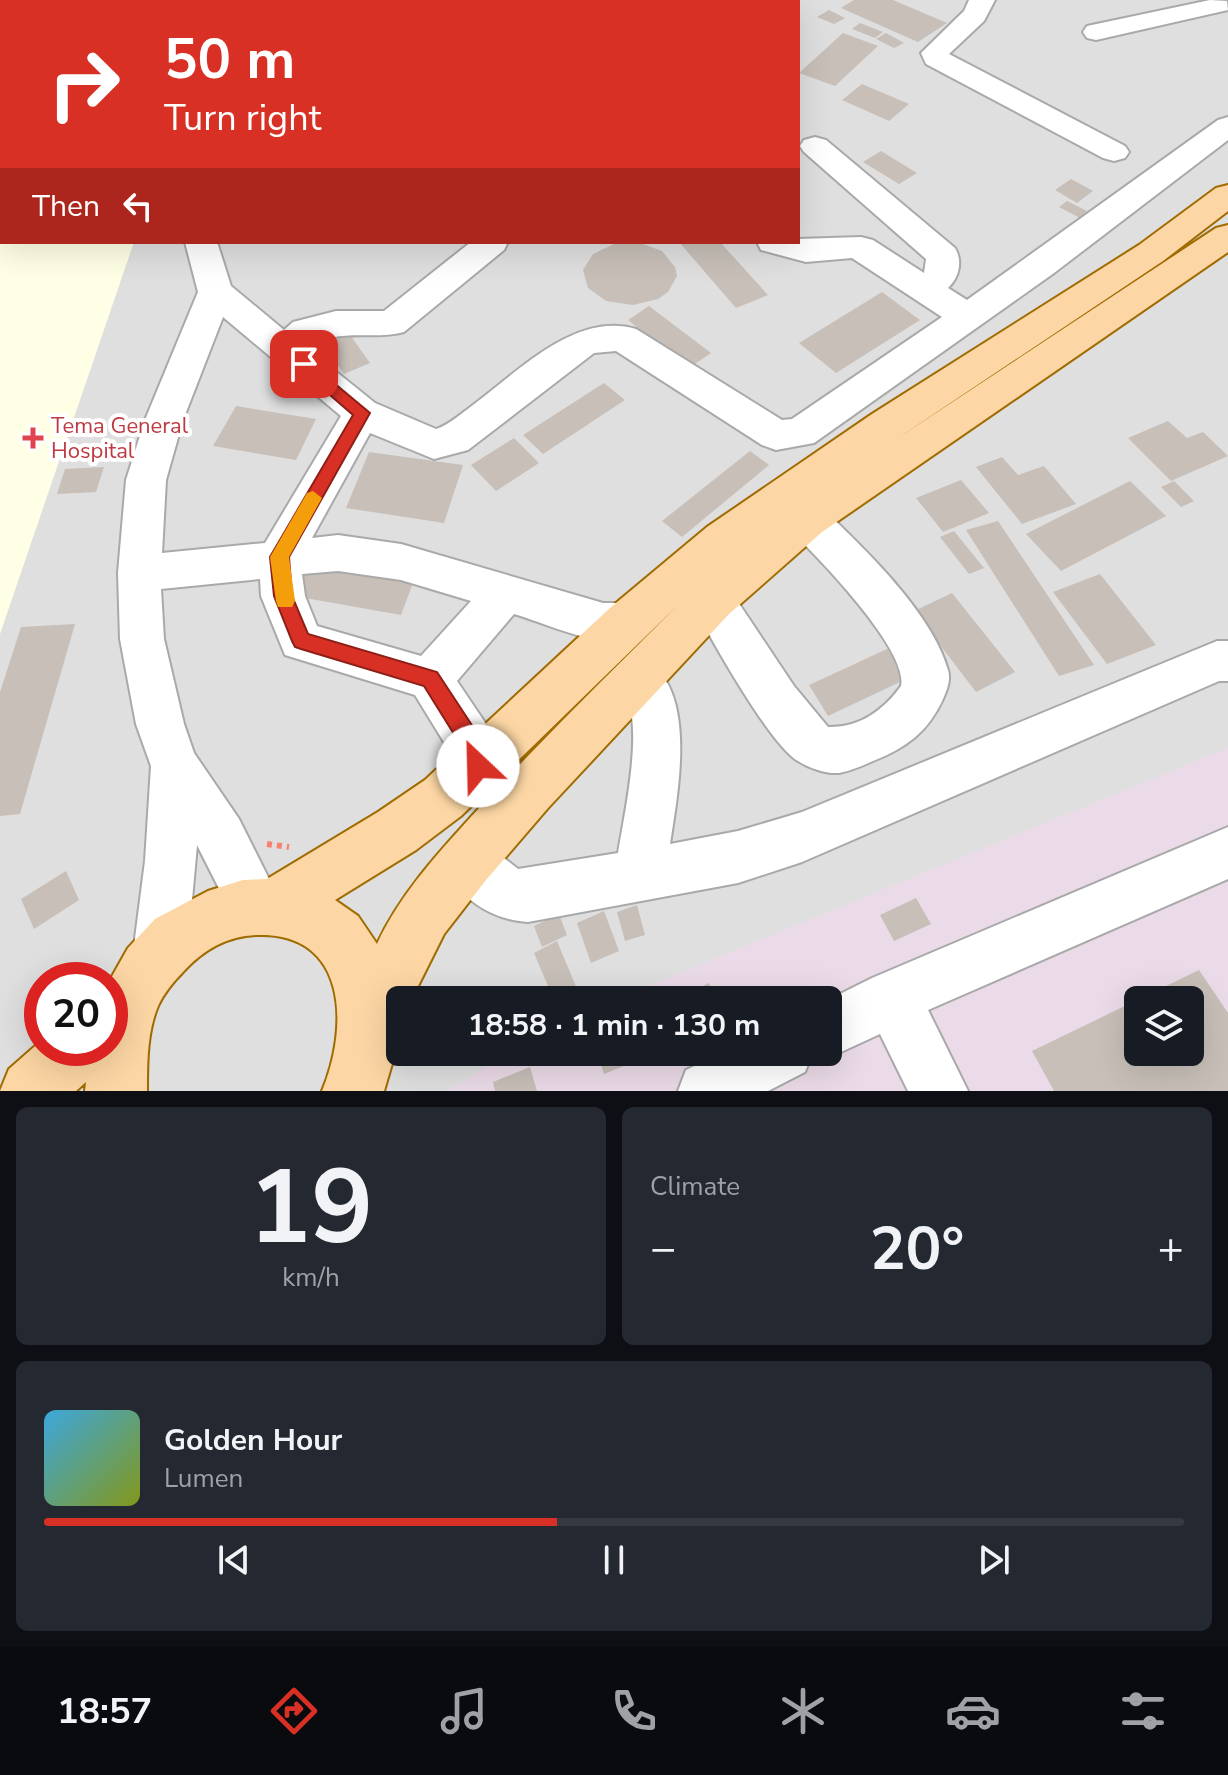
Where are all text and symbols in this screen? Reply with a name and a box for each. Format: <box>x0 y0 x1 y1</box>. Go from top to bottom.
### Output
text: 50 m <box>164 21 295 98</box>
icon: right <box>32 32 136 136</box>
text: Turn right <box>164 94 321 143</box>
icon: left <box>116 184 160 228</box>
text: Then <box>32 186 100 227</box>
pin <box>270 330 338 398</box>
icon: arrive <box>282 342 326 386</box>
place label: Tema General Hospital <box>51 411 189 466</box>
marker: Tema General Hospital <box>22 427 44 449</box>
position arrow <box>436 724 520 808</box>
speed limit sign: 20 <box>24 962 128 1066</box>
map controls <box>1124 986 1204 1066</box>
button: layers <box>1124 986 1204 1066</box>
text: 18:58 · 1 min · 130 m <box>468 1005 760 1046</box>
text: 19 <box>249 1137 373 1279</box>
text: Climate <box>650 1169 740 1204</box>
text: 20° <box>870 1208 964 1290</box>
text: − <box>650 1219 676 1279</box>
text: + <box>1158 1219 1184 1279</box>
text: km/h <box>282 1260 340 1295</box>
text: Golden Hour <box>164 1420 342 1461</box>
text: Lumen <box>164 1461 243 1496</box>
icon: previous <box>212 1538 256 1582</box>
icon: pause <box>592 1538 636 1582</box>
icon: next <box>972 1538 1016 1582</box>
icon: directions <box>266 1683 322 1739</box>
icon: music <box>436 1683 492 1739</box>
icon: phone <box>606 1683 662 1739</box>
icon: climate <box>775 1683 831 1739</box>
icon: car <box>945 1683 1001 1739</box>
icon: filters <box>1115 1683 1171 1739</box>
text: 18:57 <box>57 1687 152 1736</box>

